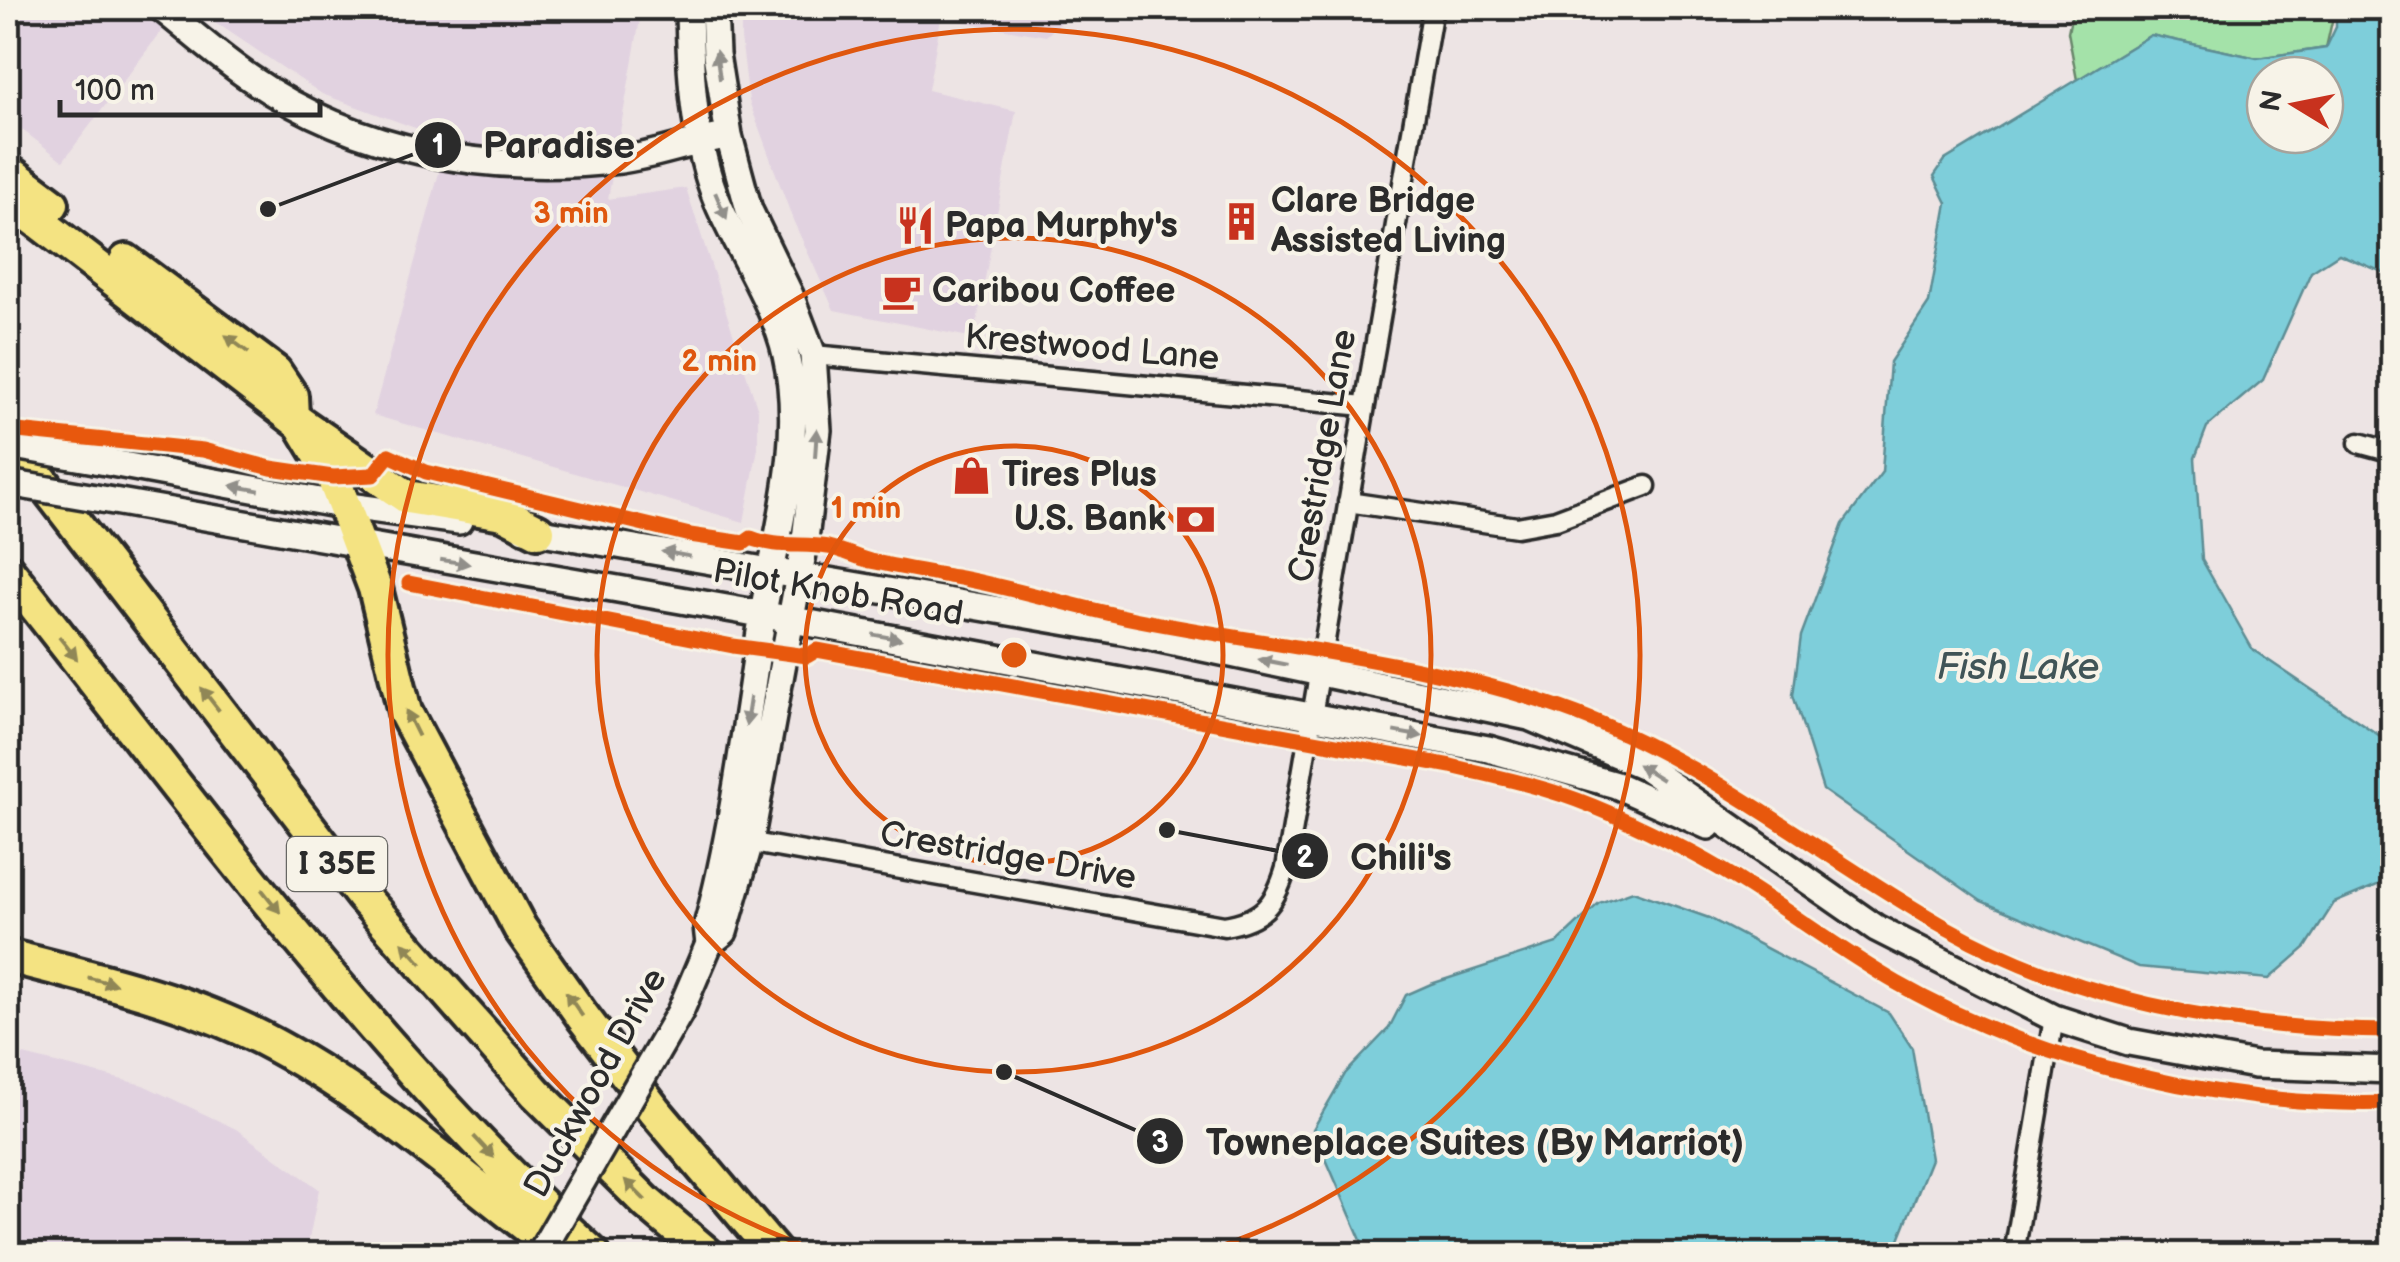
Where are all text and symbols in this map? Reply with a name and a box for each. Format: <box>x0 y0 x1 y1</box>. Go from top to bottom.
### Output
one-way arrow <box>710 49 726 80</box>
scale bar <box>60 55 320 117</box>
north arrow <box>2245 55 2345 155</box>
text: 100 m <box>75 73 155 109</box>
text: N <box>2254 88 2290 114</box>
callout: Paradise <box>413 111 655 179</box>
text: Paradise <box>483 124 635 169</box>
text: 1 <box>432 128 444 164</box>
place label: Clare Bridge Assisted Living <box>1270 180 1506 263</box>
one-way arrow <box>713 191 729 221</box>
text: 3 min <box>533 196 609 232</box>
building icon: Clare Bridge Assisted Living <box>1220 200 1262 242</box>
restaurant icon: Papa Murphy's <box>894 205 936 247</box>
place label: Papa Murphy's <box>945 205 1178 248</box>
cafe icon: Caribou Coffee <box>881 270 923 312</box>
place label: Caribou Coffee <box>932 270 1175 313</box>
street label: Krestwood Lane <box>963 315 1221 381</box>
street label: Crestridge Lane <box>1280 326 1366 586</box>
one-way arrow <box>224 334 250 354</box>
text: 2 min <box>681 344 757 380</box>
one-way arrow <box>808 426 824 458</box>
shop icon: Tires Plus <box>951 454 993 496</box>
place label: Tires Plus <box>1002 454 1157 497</box>
one-way arrow <box>229 479 260 495</box>
text: 1 min <box>831 491 901 527</box>
place label: U.S. Bank <box>1014 498 1166 541</box>
bank icon: U.S. Bank <box>1175 498 1217 540</box>
one-way arrow <box>660 546 691 561</box>
street label: Pilot Knob Road <box>709 550 967 636</box>
one-way arrow <box>439 554 471 570</box>
one-way arrow <box>872 630 903 646</box>
one-way arrow <box>57 635 78 660</box>
centre of rings <box>996 637 1032 673</box>
water label: Fish Lake <box>1937 645 2099 690</box>
one-way arrow <box>1257 653 1288 669</box>
one-way arrow <box>200 686 221 711</box>
one-way arrow <box>740 696 756 727</box>
one-way arrow <box>404 709 421 738</box>
one-way arrow <box>1393 727 1424 742</box>
one-way arrow <box>1636 764 1664 781</box>
street label: Crestridge Drive <box>877 812 1139 900</box>
callout: Chili's <box>1280 822 1471 890</box>
text: Chili's <box>1350 836 1452 881</box>
road number: I 35E <box>287 837 387 891</box>
text: 2 <box>1296 840 1314 876</box>
one-way arrow <box>260 889 281 914</box>
one-way arrow <box>402 941 424 966</box>
street label: Duckwood Drive <box>515 961 677 1205</box>
one-way arrow <box>87 973 118 989</box>
one-way arrow <box>565 991 584 1018</box>
callout: Towneplace Suites (By Marriot) <box>1135 1107 1765 1175</box>
text: Towneplace Suites (By Marriot) <box>1206 1121 1744 1166</box>
text: 3 <box>1151 1125 1169 1161</box>
one-way arrow <box>472 1135 495 1159</box>
one-way arrow <box>623 1179 647 1202</box>

